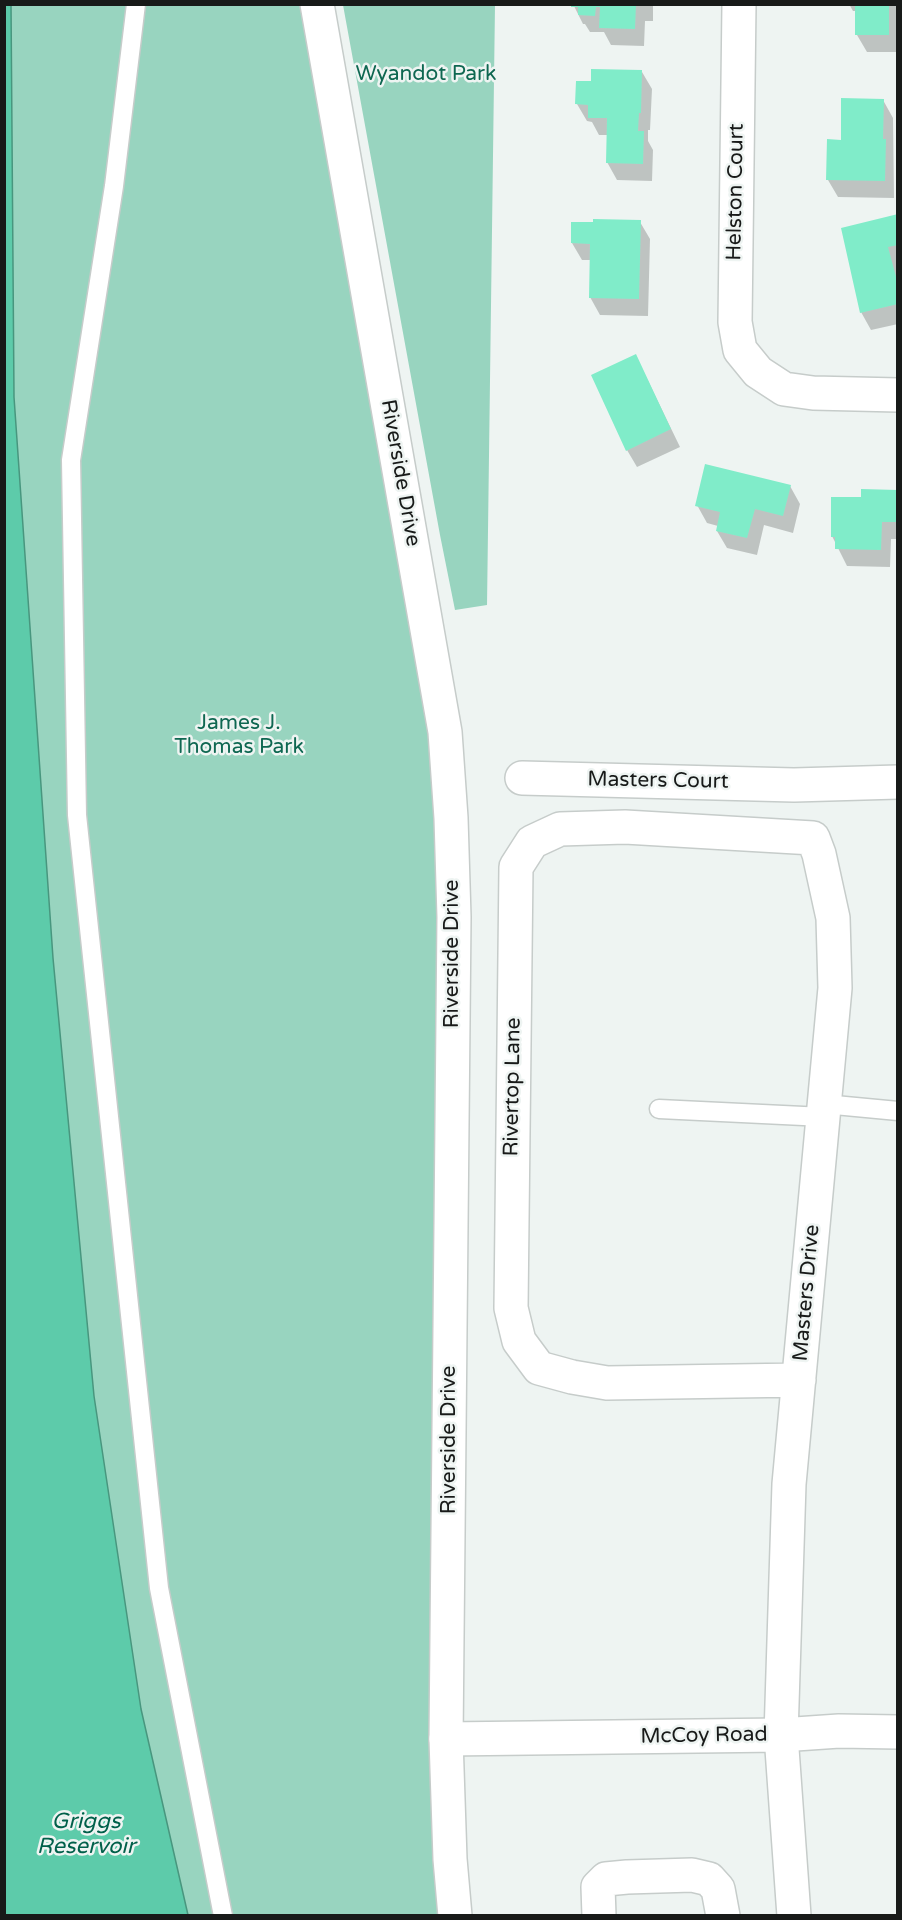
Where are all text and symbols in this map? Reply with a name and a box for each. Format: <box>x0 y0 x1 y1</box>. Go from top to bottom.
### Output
park label: Wyandot Park <box>355 61 497 87</box>
street label: Helston Court <box>722 123 750 261</box>
street label: Riverside Drive <box>375 398 425 548</box>
park label: James J. Thomas Park <box>174 710 304 760</box>
street label: Masters Court <box>587 767 729 795</box>
street label: Riverside Drive <box>439 880 465 1028</box>
street label: Rivertop Lane <box>499 1017 527 1157</box>
street label: Masters Drive <box>788 1224 826 1362</box>
street label: Riverside Drive <box>436 1366 462 1514</box>
street label: McCoy Road <box>640 1722 768 1750</box>
water label: Griggs Reservoir <box>37 1809 135 1861</box>

